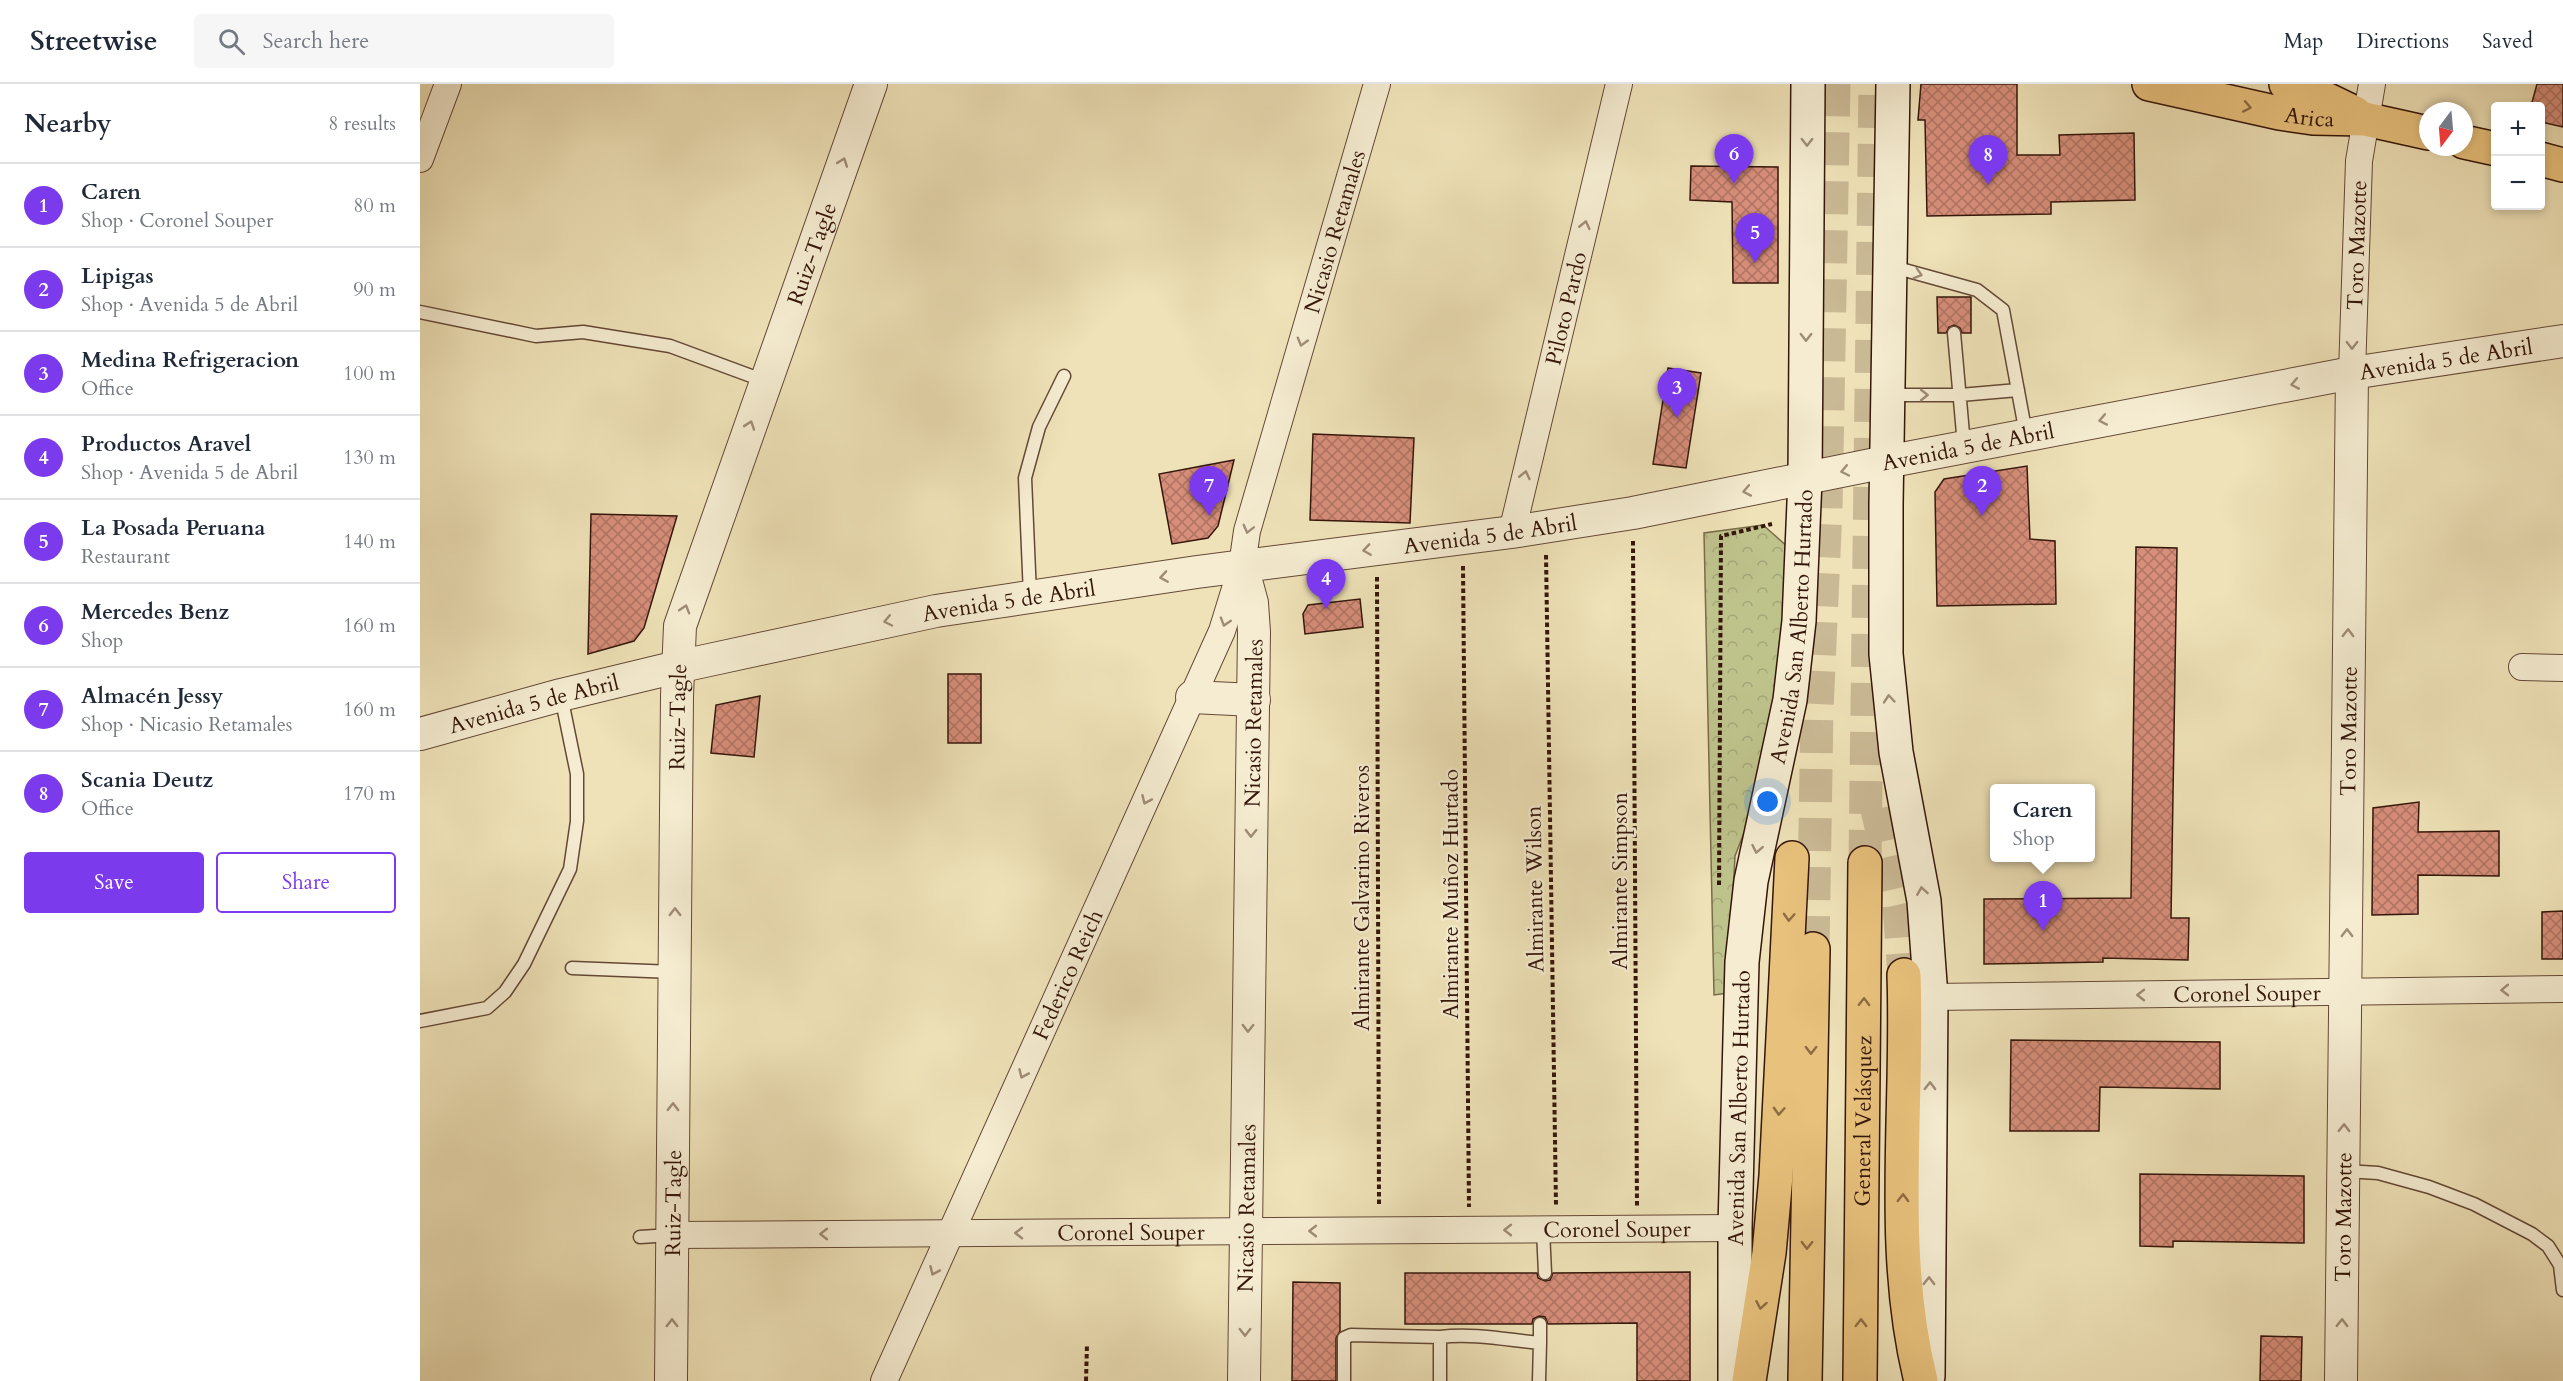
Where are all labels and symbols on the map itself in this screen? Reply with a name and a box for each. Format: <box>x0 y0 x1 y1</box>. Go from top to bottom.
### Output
one-way arrow <box>2241 100 2251 113</box>
street label: Arica <box>2283 100 2335 134</box>
north arrow <box>2419 102 2473 156</box>
pin: 6 <box>1714 135 1754 184</box>
pin: 8 <box>1968 135 2008 185</box>
one-way arrow <box>1801 138 1813 147</box>
street label: Nicasio Retamales <box>1297 147 1373 317</box>
one-way arrow <box>835 158 848 168</box>
street label: Toro Mazotte <box>2340 180 2374 310</box>
street label: Ruiz-Tagle <box>780 199 844 309</box>
pin: 5 <box>1736 214 1774 263</box>
one-way arrow <box>1578 220 1591 230</box>
street label: Piloto Pardo <box>1538 249 1594 368</box>
one-way arrow <box>1912 267 1923 279</box>
street label: Avenida 5 de Abril <box>2357 332 2535 388</box>
one-way arrow <box>1800 333 1812 342</box>
one-way arrow <box>1297 336 1309 347</box>
one-way arrow <box>2346 340 2358 349</box>
pin: 3 <box>1658 368 1696 418</box>
one-way arrow <box>2290 377 2300 390</box>
one-way arrow <box>1919 389 1928 401</box>
one-way arrow <box>2098 413 2108 426</box>
street label: Avenida 5 de Abril <box>1879 416 2057 478</box>
one-way arrow <box>742 421 755 431</box>
one-way arrow <box>1841 463 1851 476</box>
pin: 7 <box>1190 466 1228 516</box>
pin: 2 <box>1962 466 2002 516</box>
one-way arrow <box>1518 471 1531 481</box>
one-way arrow <box>1742 484 1752 497</box>
street label: Avenida San Alberto Hurtado <box>1763 489 1821 767</box>
street label: Avenida 5 de Abril <box>1402 508 1579 562</box>
one-way arrow <box>1243 524 1256 534</box>
one-way arrow <box>1363 544 1372 556</box>
pin: 4 <box>1306 560 1346 609</box>
one-way arrow <box>1159 570 1168 582</box>
street label: Avenida 5 de Abril <box>919 573 1098 630</box>
one-way arrow <box>678 604 690 615</box>
one-way arrow <box>884 614 894 627</box>
one-way arrow <box>1219 616 1232 627</box>
one-way arrow <box>2342 628 2355 637</box>
street label: Nicasio Retamales <box>1238 638 1270 808</box>
street label: Ruiz-Tagle <box>662 663 694 771</box>
street label: Toro Mazotte <box>2333 666 2365 796</box>
street label: Avenida 5 de Abril <box>446 667 623 741</box>
one-way arrow <box>1883 694 1896 703</box>
street label: Almirante Galvarino Riveros <box>1347 765 1377 1031</box>
street label: Almirante Muñoz Hurtado <box>1436 769 1466 1019</box>
your location <box>1753 787 1782 816</box>
street label: Almirante Simpson <box>1605 791 1635 970</box>
one-way arrow <box>1141 794 1153 805</box>
street label: Almirante Wilson <box>1519 805 1551 973</box>
one-way arrow <box>1245 829 1258 838</box>
one-way arrow <box>1751 844 1764 854</box>
pin: 1 <box>2024 882 2062 931</box>
one-way arrow <box>1916 886 1929 896</box>
street label: Federico Reich <box>1026 905 1111 1045</box>
one-way arrow <box>669 907 681 916</box>
one-way arrow <box>1782 912 1795 921</box>
one-way arrow <box>2341 928 2353 937</box>
street label: Avenida San Alberto Hurtado <box>1721 970 1758 1246</box>
street label: Coronel Souper <box>2173 978 2322 1010</box>
one-way arrow <box>2500 984 2509 996</box>
one-way arrow <box>2136 989 2145 1001</box>
one-way arrow <box>1858 997 1870 1006</box>
one-way arrow <box>1242 1024 1255 1033</box>
street label: General Velásquez <box>1848 1035 1879 1207</box>
one-way arrow <box>1805 1045 1817 1054</box>
one-way arrow <box>1018 1067 1030 1078</box>
one-way arrow <box>1924 1081 1937 1090</box>
one-way arrow <box>667 1102 680 1111</box>
one-way arrow <box>1773 1107 1786 1116</box>
street label: Nicasio Retamales <box>1231 1123 1263 1293</box>
one-way arrow <box>2338 1123 2351 1132</box>
street label: Ruiz-Tagle <box>658 1149 689 1257</box>
street label: Toro Mazotte <box>2328 1152 2359 1282</box>
one-way arrow <box>1897 1193 1909 1202</box>
street label: Coronel Souper <box>1543 1214 1692 1245</box>
street label: Coronel Souper <box>1057 1217 1206 1248</box>
one-way arrow <box>1504 1224 1513 1236</box>
one-way arrow <box>1309 1225 1318 1237</box>
one-way arrow <box>1014 1227 1023 1239</box>
one-way arrow <box>819 1228 828 1240</box>
one-way arrow <box>1801 1240 1813 1249</box>
one-way arrow <box>929 1264 941 1275</box>
one-way arrow <box>1922 1276 1935 1285</box>
one-way arrow <box>1755 1300 1768 1310</box>
one-way arrow <box>665 1318 678 1327</box>
one-way arrow <box>1855 1318 1867 1327</box>
one-way arrow <box>2336 1318 2348 1327</box>
one-way arrow <box>1238 1328 1251 1337</box>

